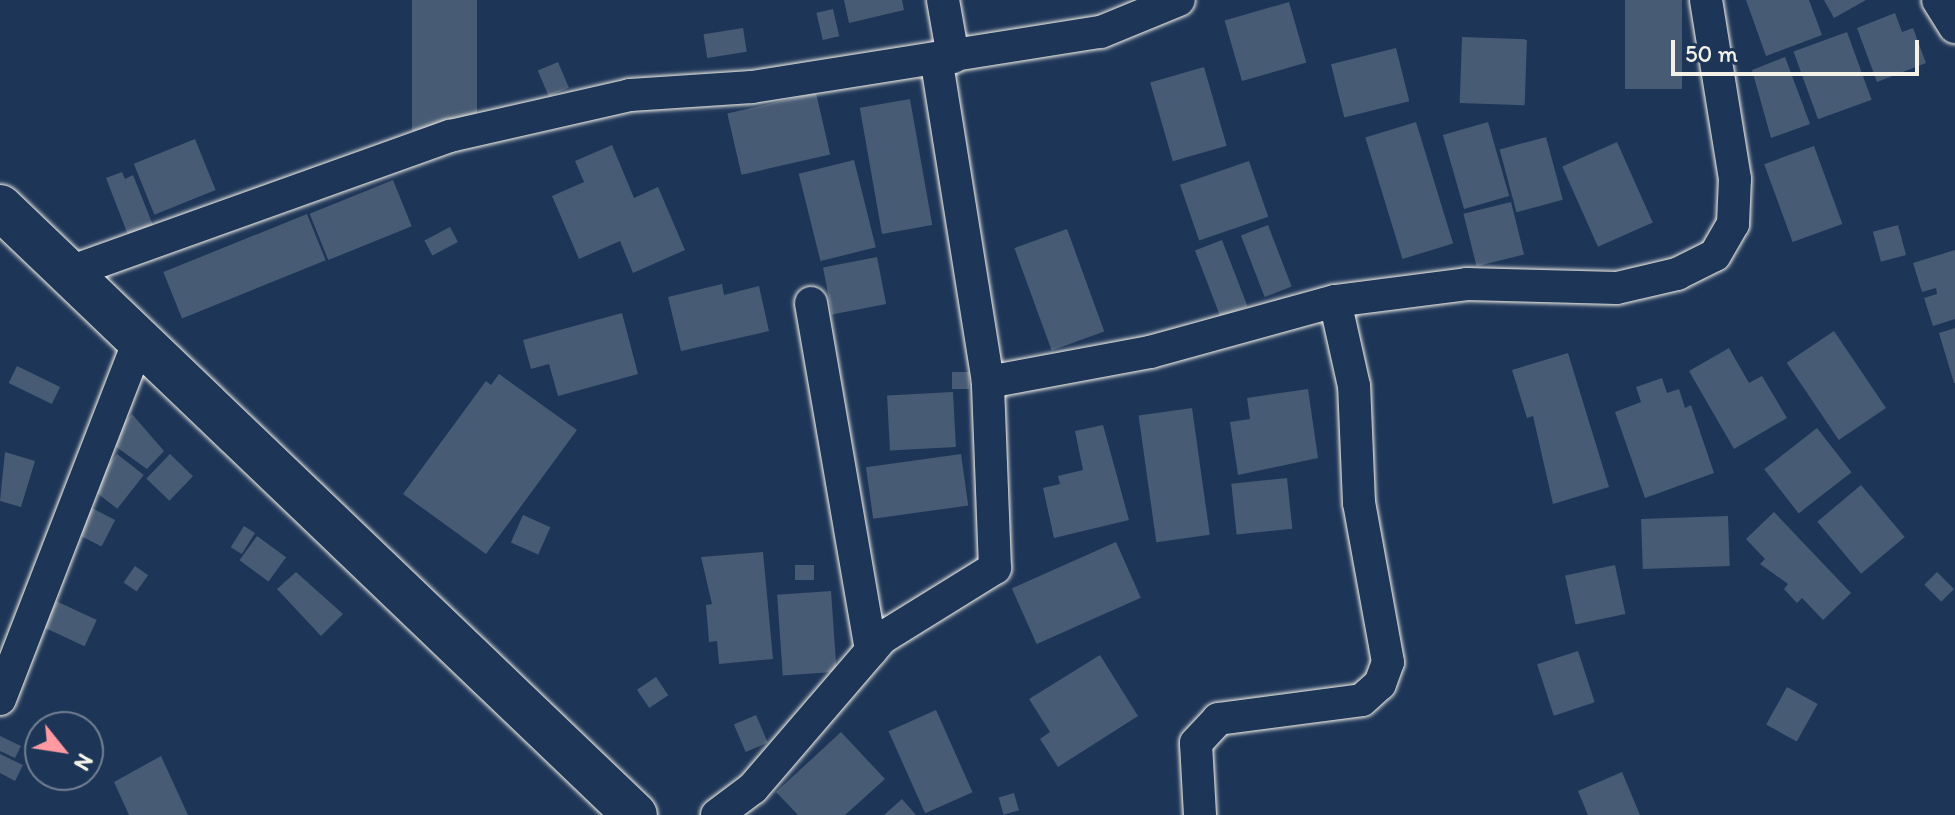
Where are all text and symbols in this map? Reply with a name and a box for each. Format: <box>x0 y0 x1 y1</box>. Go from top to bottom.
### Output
scale bar <box>1675 24 1923 74</box>
text: 50 m <box>1685 39 1738 68</box>
north arrow <box>24 711 104 791</box>
text: N <box>68 749 99 775</box>

